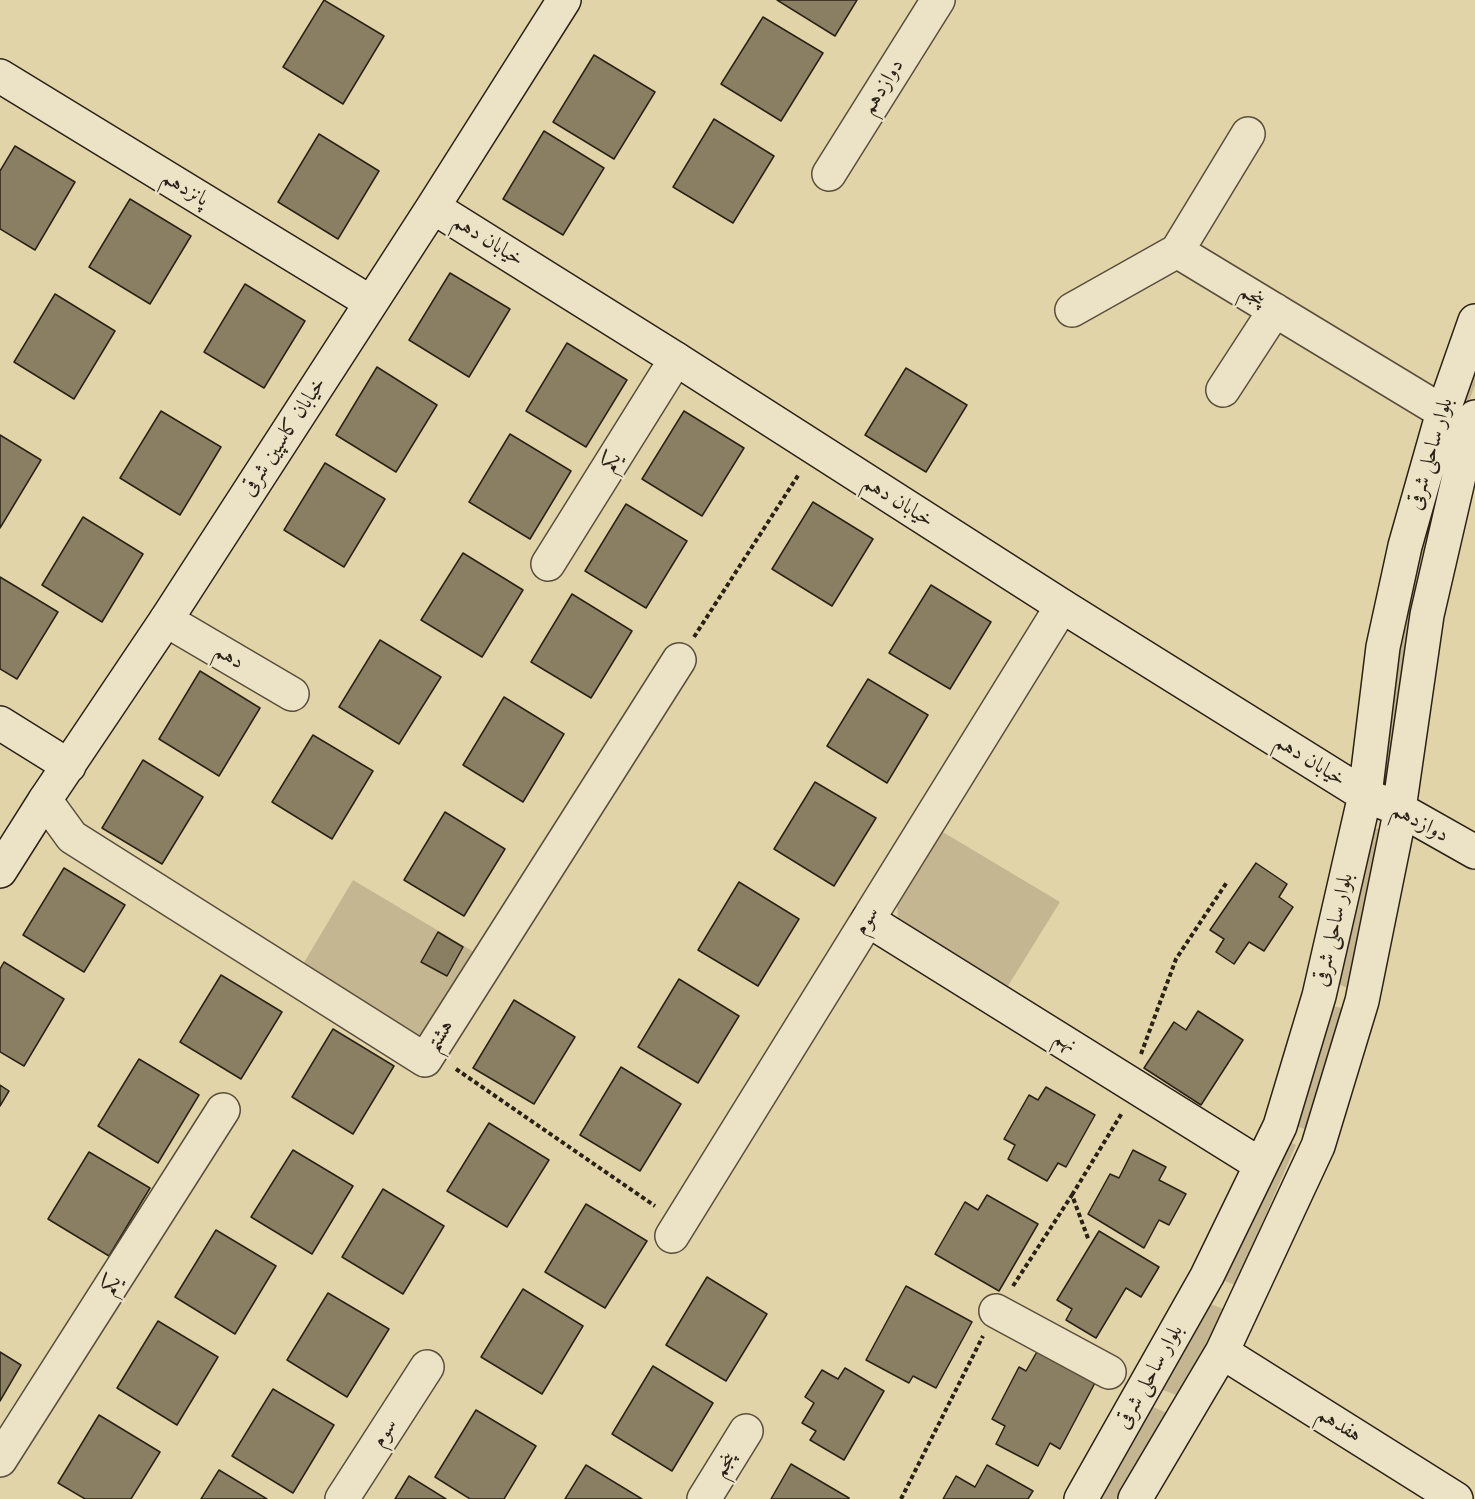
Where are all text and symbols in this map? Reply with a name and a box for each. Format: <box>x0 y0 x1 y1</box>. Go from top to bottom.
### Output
street label: دوازدهم <box>856 55 910 119</box>
street label: پانزدهم <box>157 165 213 213</box>
street label: خیابان دهم <box>448 209 528 273</box>
street label: پنجم <box>1235 279 1269 313</box>
street label: خیابان کاسپین شرقی <box>236 373 332 501</box>
street label: بلوار ساحلی شرقی <box>1403 395 1459 513</box>
street label: یکم <box>596 447 628 477</box>
street label: خیابان دهم <box>858 470 938 534</box>
street label: دهم <box>210 638 248 676</box>
street label: خیابان دهم <box>1270 729 1350 793</box>
street label: دوازدهم <box>1387 798 1453 848</box>
street label: بلوار ساحلی شرقی <box>1309 871 1359 989</box>
street label: سوم <box>849 902 885 940</box>
street label: هشتم <box>421 1015 459 1057</box>
street label: نهم <box>1049 1025 1081 1059</box>
street label: یکم <box>96 1270 128 1300</box>
street label: بلوار ساحلی شرقی <box>1111 1320 1189 1434</box>
street label: هفدهم <box>1312 1402 1366 1448</box>
street label: سوم <box>367 1414 403 1452</box>
street label: پنجم <box>708 1448 742 1482</box>

